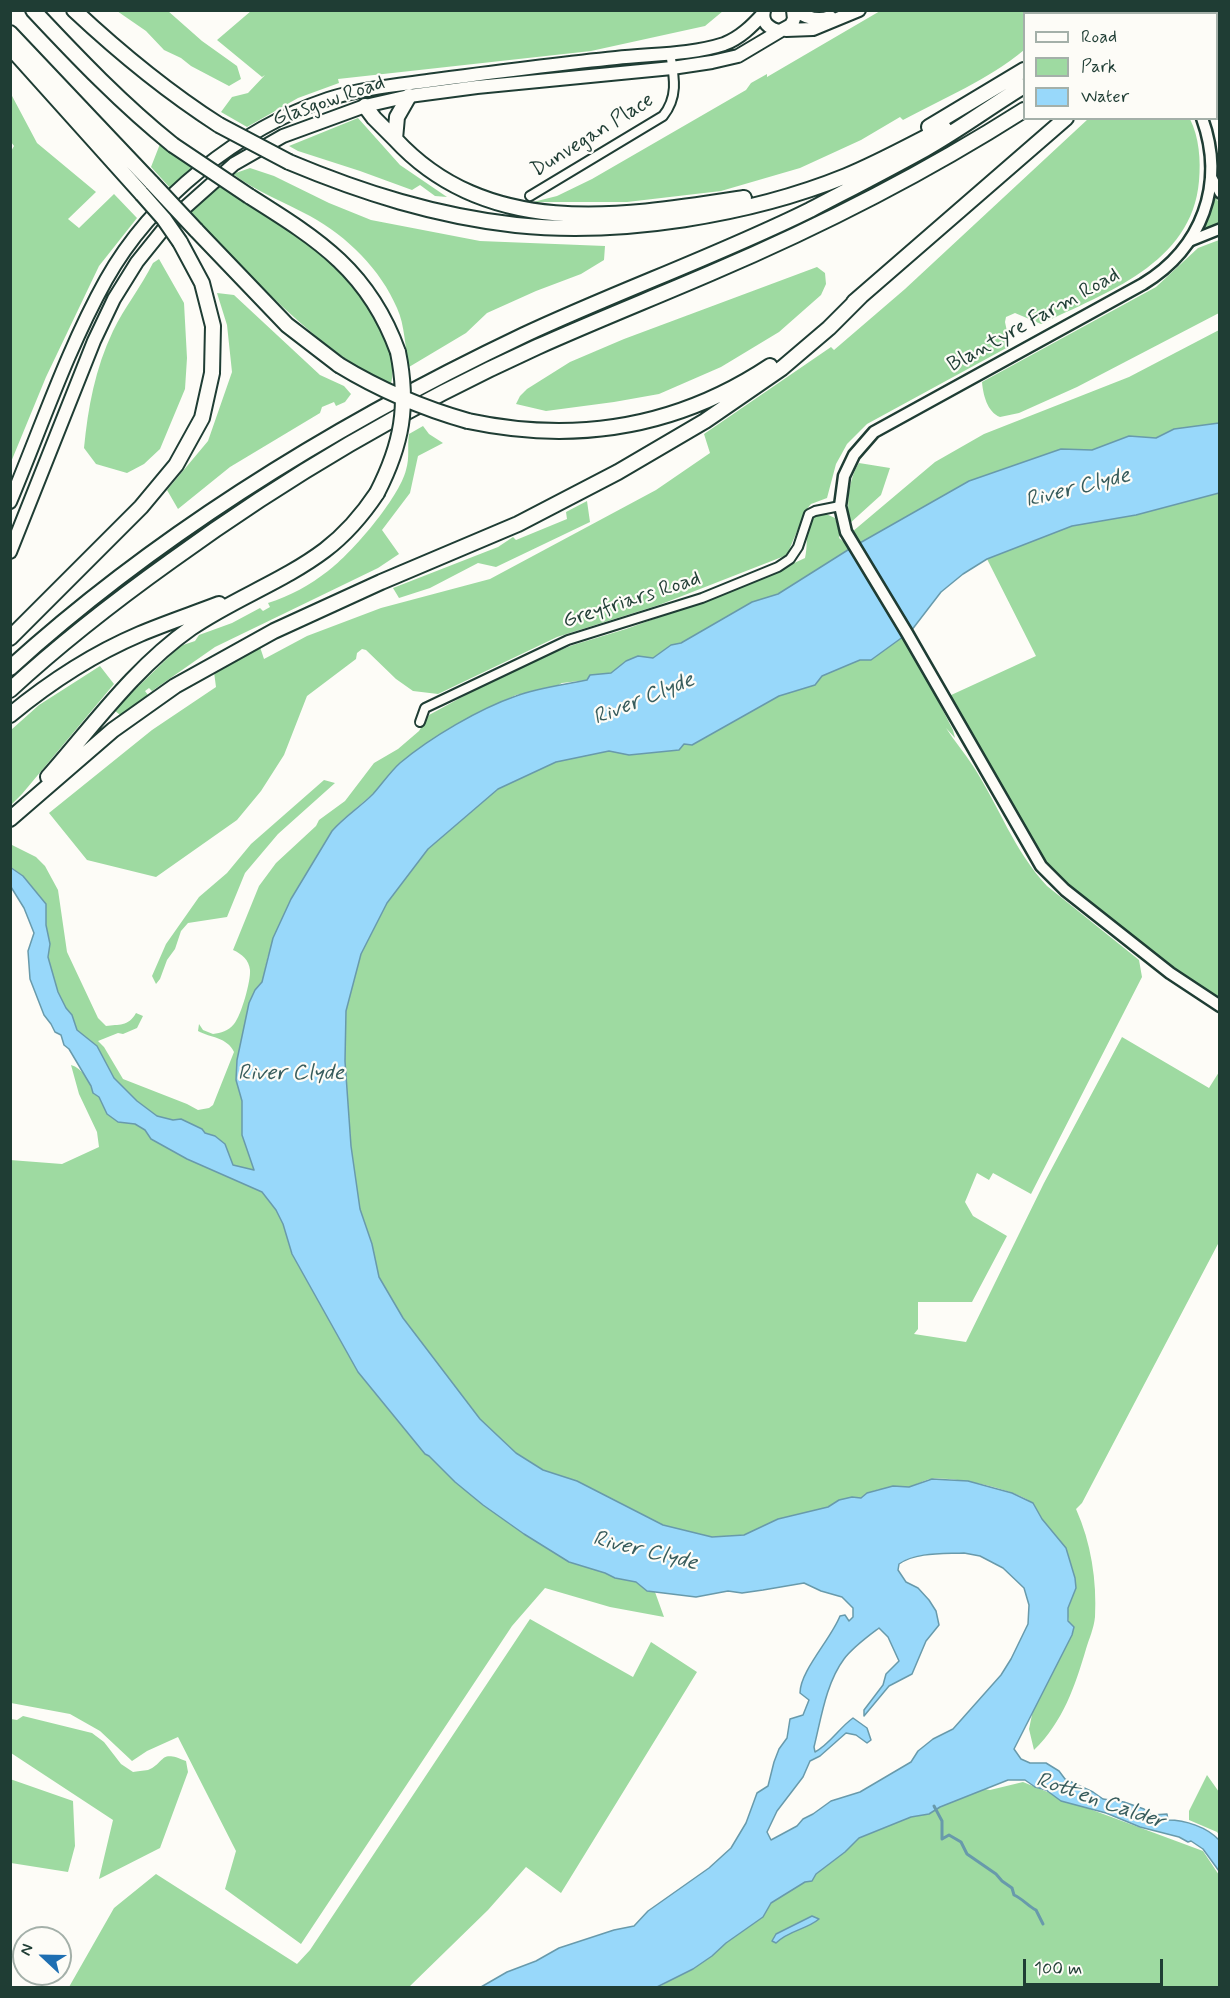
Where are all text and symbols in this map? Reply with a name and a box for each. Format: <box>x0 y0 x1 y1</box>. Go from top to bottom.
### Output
legend <box>1023 12 1218 120</box>
text: Road <box>1081 25 1117 49</box>
text: Park <box>1081 55 1117 79</box>
street label: Glasgow Road <box>270 71 388 133</box>
text: Water <box>1081 85 1129 109</box>
street label: Dunvegan Place <box>527 88 659 184</box>
street label: Blantyre Farm Road <box>944 263 1124 379</box>
water label: River Clyde <box>1023 463 1133 515</box>
street label: Greyfriars Road <box>560 567 704 635</box>
water label: River Clyde <box>590 668 698 732</box>
water label: River Clyde <box>238 1061 344 1087</box>
water label: River Clyde <box>590 1526 700 1578</box>
water label: Rotten Calder <box>1032 1768 1168 1836</box>
north arrow <box>12 1926 72 1986</box>
text: N <box>15 1941 38 1959</box>
scale bar <box>1026 1947 1166 1985</box>
text: 100 m <box>1034 1957 1082 1981</box>

